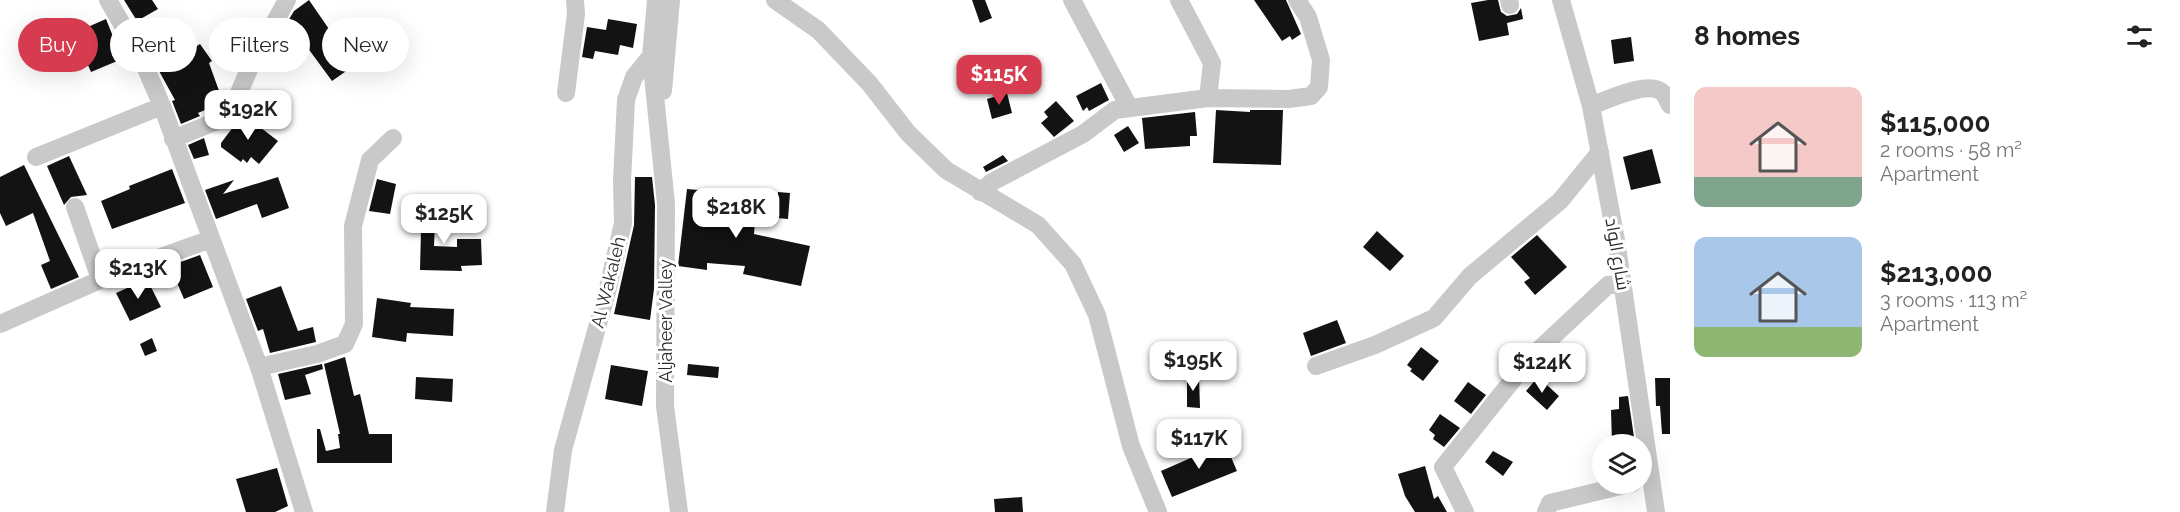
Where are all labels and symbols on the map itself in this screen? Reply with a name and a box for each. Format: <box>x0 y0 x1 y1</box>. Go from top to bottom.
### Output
pin: $115K <box>957 55 1041 106</box>
pin: $192K <box>206 90 290 141</box>
pin: $218K <box>694 188 778 239</box>
pin: $125K <box>402 194 486 245</box>
street label: شارع الواد <box>1599 216 1635 292</box>
street label: Al Wakaleh <box>587 234 629 330</box>
pin: $213K <box>96 249 180 300</box>
street label: Aljaheer Valley <box>655 259 676 383</box>
pin: $195K <box>1151 341 1235 392</box>
pin: $124K <box>1500 343 1584 394</box>
pin: $117K <box>1157 419 1241 470</box>

